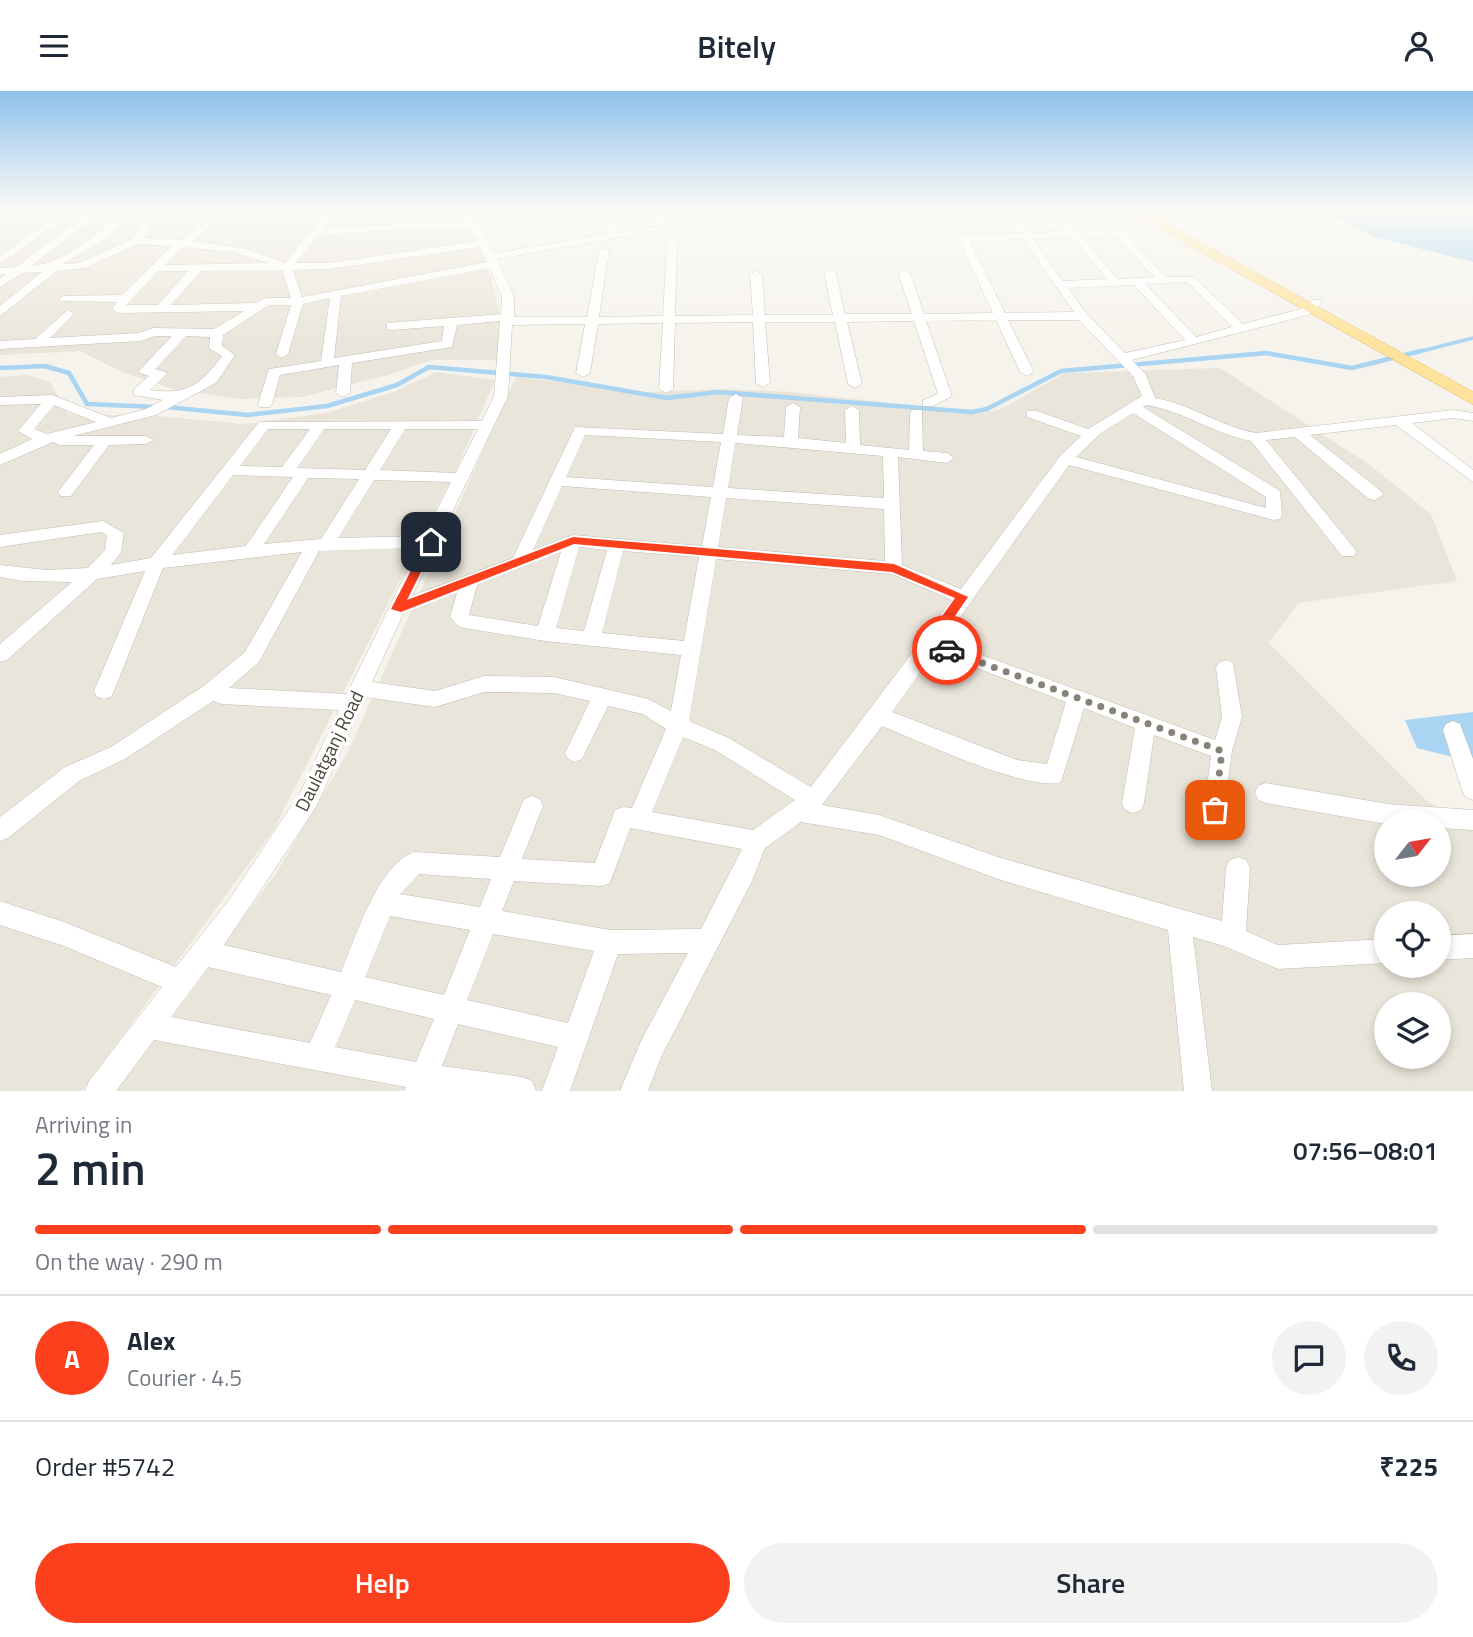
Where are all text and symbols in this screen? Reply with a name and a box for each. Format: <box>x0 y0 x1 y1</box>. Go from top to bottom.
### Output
text: Bitely <box>697 22 776 70</box>
icon: menu <box>35 27 73 65</box>
icon: person <box>1400 27 1438 65</box>
pin <box>401 512 461 572</box>
icon: home <box>412 523 450 561</box>
courier <box>912 615 982 685</box>
icon: car <box>928 631 966 669</box>
street label: Daulatganj Road <box>287 685 370 816</box>
pin <box>1185 780 1245 840</box>
icon: bag <box>1196 791 1234 829</box>
north arrow <box>1374 810 1451 887</box>
map controls <box>1374 810 1451 1069</box>
button: locate <box>1374 901 1451 978</box>
button: layers <box>1374 992 1451 1069</box>
text: Arriving in <box>35 1107 132 1142</box>
text: 07:56–08:01 <box>1293 1131 1438 1170</box>
text: 2 min <box>35 1133 146 1203</box>
text: On the way · 290 m <box>35 1244 223 1279</box>
text: Alex <box>127 1321 175 1360</box>
button: chat <box>1272 1321 1346 1395</box>
button: phone <box>1364 1321 1438 1395</box>
text: A <box>64 1339 80 1378</box>
text: Courier · 4.5 <box>127 1360 242 1395</box>
text: Order #5742 <box>35 1447 175 1486</box>
text: ₹225 <box>1379 1447 1438 1486</box>
button: Help <box>35 1543 730 1623</box>
button: Share <box>744 1543 1438 1623</box>

